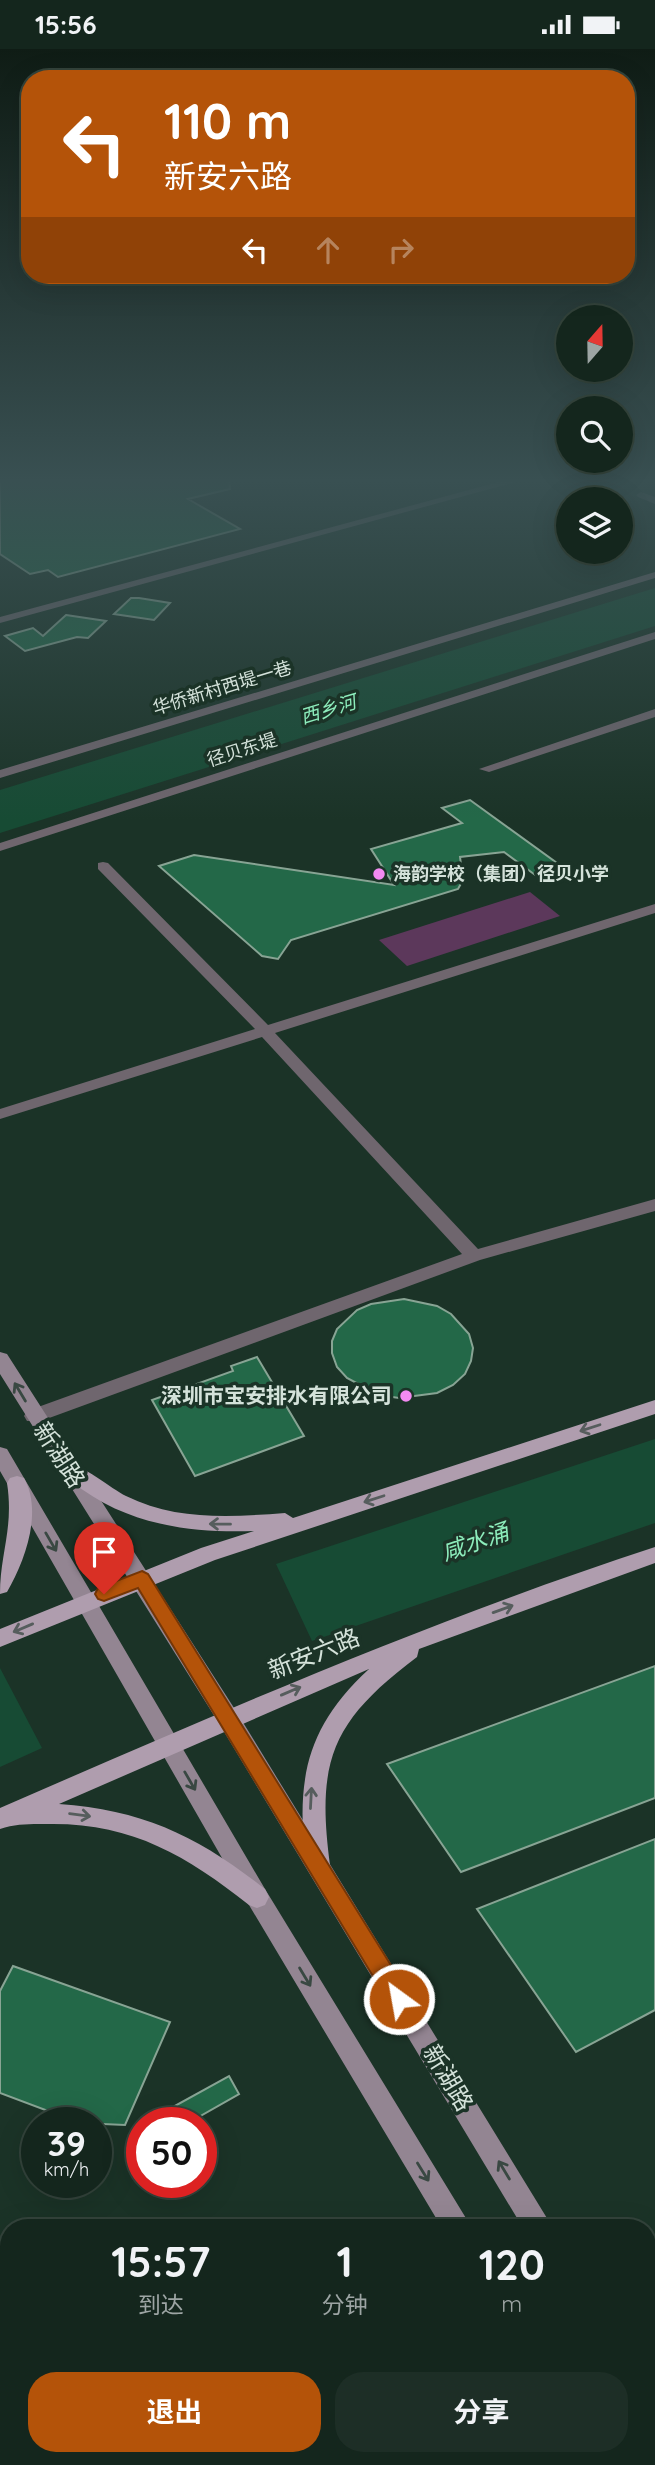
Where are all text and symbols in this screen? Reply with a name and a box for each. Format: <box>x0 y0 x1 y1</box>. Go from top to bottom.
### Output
text: 15:56 <box>35 8 97 41</box>
text: 110 m <box>164 90 291 151</box>
icon: left <box>49 98 140 189</box>
text: 新安六路 <box>164 156 292 196</box>
icon: left <box>236 231 274 269</box>
icon: ahead <box>309 231 347 269</box>
icon: right <box>382 231 420 269</box>
north arrow <box>556 305 634 381</box>
map controls <box>556 305 633 564</box>
button: search <box>556 396 633 473</box>
button: layers <box>556 487 633 564</box>
street label: 华侨新村西堤一巷 <box>150 655 294 720</box>
water label: 西乡河 <box>297 688 363 729</box>
street label: 径贝东堤 <box>204 727 280 772</box>
place label: 海韵学校（集团）径贝小学 <box>393 862 609 885</box>
marker: 海韵学校（集团）径贝小学 <box>371 866 387 882</box>
one-way arrow <box>12 1382 26 1402</box>
place label: 深圳市宝安排水有限公司 <box>161 1382 392 1408</box>
marker: 深圳市宝安排水有限公司 <box>398 1388 414 1404</box>
street label: 新湖路 <box>28 1416 92 1493</box>
one-way arrow <box>580 1423 602 1435</box>
one-way arrow <box>363 1493 385 1506</box>
water label: 咸水涌 <box>437 1516 515 1566</box>
one-way arrow <box>209 1517 232 1531</box>
pin <box>74 1522 134 1594</box>
one-way arrow <box>44 1532 58 1552</box>
icon: arrive <box>85 1533 123 1571</box>
one-way arrow <box>492 1602 514 1614</box>
street label: 新安六路 <box>264 1621 364 1685</box>
one-way arrow <box>12 1622 34 1635</box>
one-way arrow <box>280 1684 301 1697</box>
one-way arrow <box>183 1771 197 1791</box>
one-way arrow <box>305 1786 318 1809</box>
one-way arrow <box>68 1808 91 1821</box>
position arrow <box>362 1962 436 2036</box>
one-way arrow <box>298 1967 312 1987</box>
street label: 新湖路 <box>417 2039 480 2116</box>
speed limit sign: 50 <box>126 2107 217 2198</box>
text: 39 <box>47 2121 86 2165</box>
text: km/h <box>44 2158 89 2181</box>
one-way arrow <box>496 2160 510 2180</box>
one-way arrow <box>416 2162 431 2181</box>
text: 15:57 <box>111 2235 210 2288</box>
text: 1 <box>336 2235 353 2288</box>
text: 120 <box>479 2238 545 2291</box>
text: m <box>501 2289 522 2318</box>
text: 到达 <box>138 2290 184 2319</box>
text: 分钟 <box>322 2290 368 2319</box>
button: 退出 <box>28 2372 321 2452</box>
button: 分享 <box>335 2372 628 2452</box>

